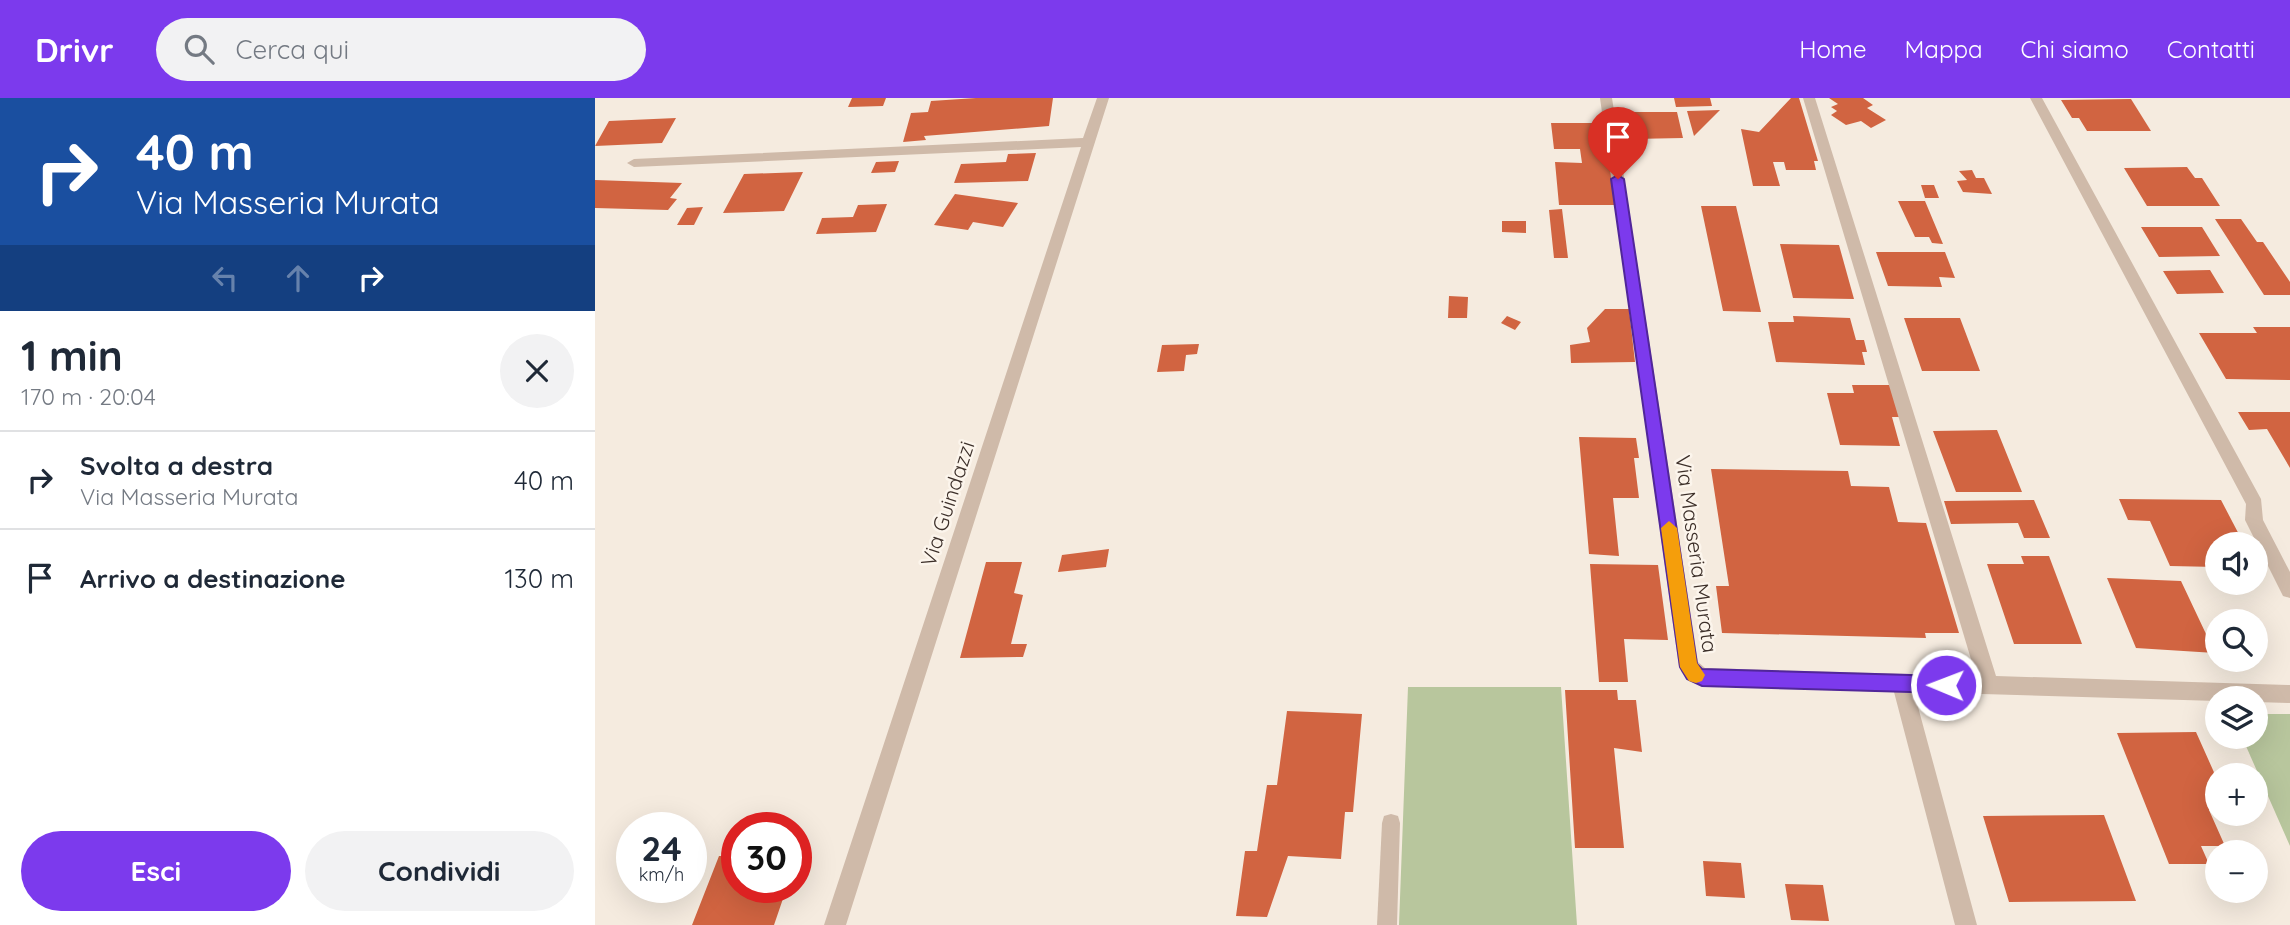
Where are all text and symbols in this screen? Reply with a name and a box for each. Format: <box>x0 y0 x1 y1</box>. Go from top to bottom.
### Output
search box <box>156 18 646 81</box>
text: Drivr <box>35 29 114 70</box>
icon: search <box>180 30 218 68</box>
text: Cerca qui <box>236 33 349 66</box>
text: Home <box>1799 34 1867 64</box>
text: Mappa <box>1905 34 1983 64</box>
text: Chi siamo <box>2021 34 2129 64</box>
text: Contatti <box>2167 34 2255 64</box>
pin <box>1588 107 1648 179</box>
icon: arrive <box>1599 118 1637 156</box>
text: 40 m <box>136 121 254 182</box>
icon: right <box>21 126 112 217</box>
text: Via Masseria Murata <box>136 182 440 222</box>
icon: left <box>206 259 244 297</box>
icon: ahead <box>279 259 317 297</box>
icon: right <box>352 259 390 297</box>
text: 1 min <box>21 329 123 382</box>
button: close <box>500 334 574 408</box>
text: 170 m · 20:04 <box>21 382 156 411</box>
street label: Via Guindazzi <box>915 438 980 570</box>
text: Svolta a destra <box>80 449 273 482</box>
street label: Via Masseria Murata <box>1670 453 1724 654</box>
icon: right <box>21 461 59 499</box>
text: 40 m <box>514 464 574 497</box>
text: Via Masseria Murata <box>80 482 298 511</box>
map controls <box>2205 532 2268 903</box>
button: sound <box>2205 532 2268 595</box>
icon: arrive <box>21 559 59 597</box>
text: Arrivo a destinazione <box>80 562 346 595</box>
text: 130 m <box>504 562 574 595</box>
button: search <box>2205 609 2268 672</box>
position arrow <box>1909 648 1983 722</box>
button: layers <box>2205 686 2268 749</box>
button: + <box>2205 763 2268 826</box>
speed limit sign: 30 <box>721 812 812 903</box>
text: 24 <box>641 826 682 870</box>
button: Esci <box>21 831 291 911</box>
button: Condividi <box>305 831 574 911</box>
button: − <box>2205 840 2268 903</box>
text: km/h <box>639 863 684 886</box>

